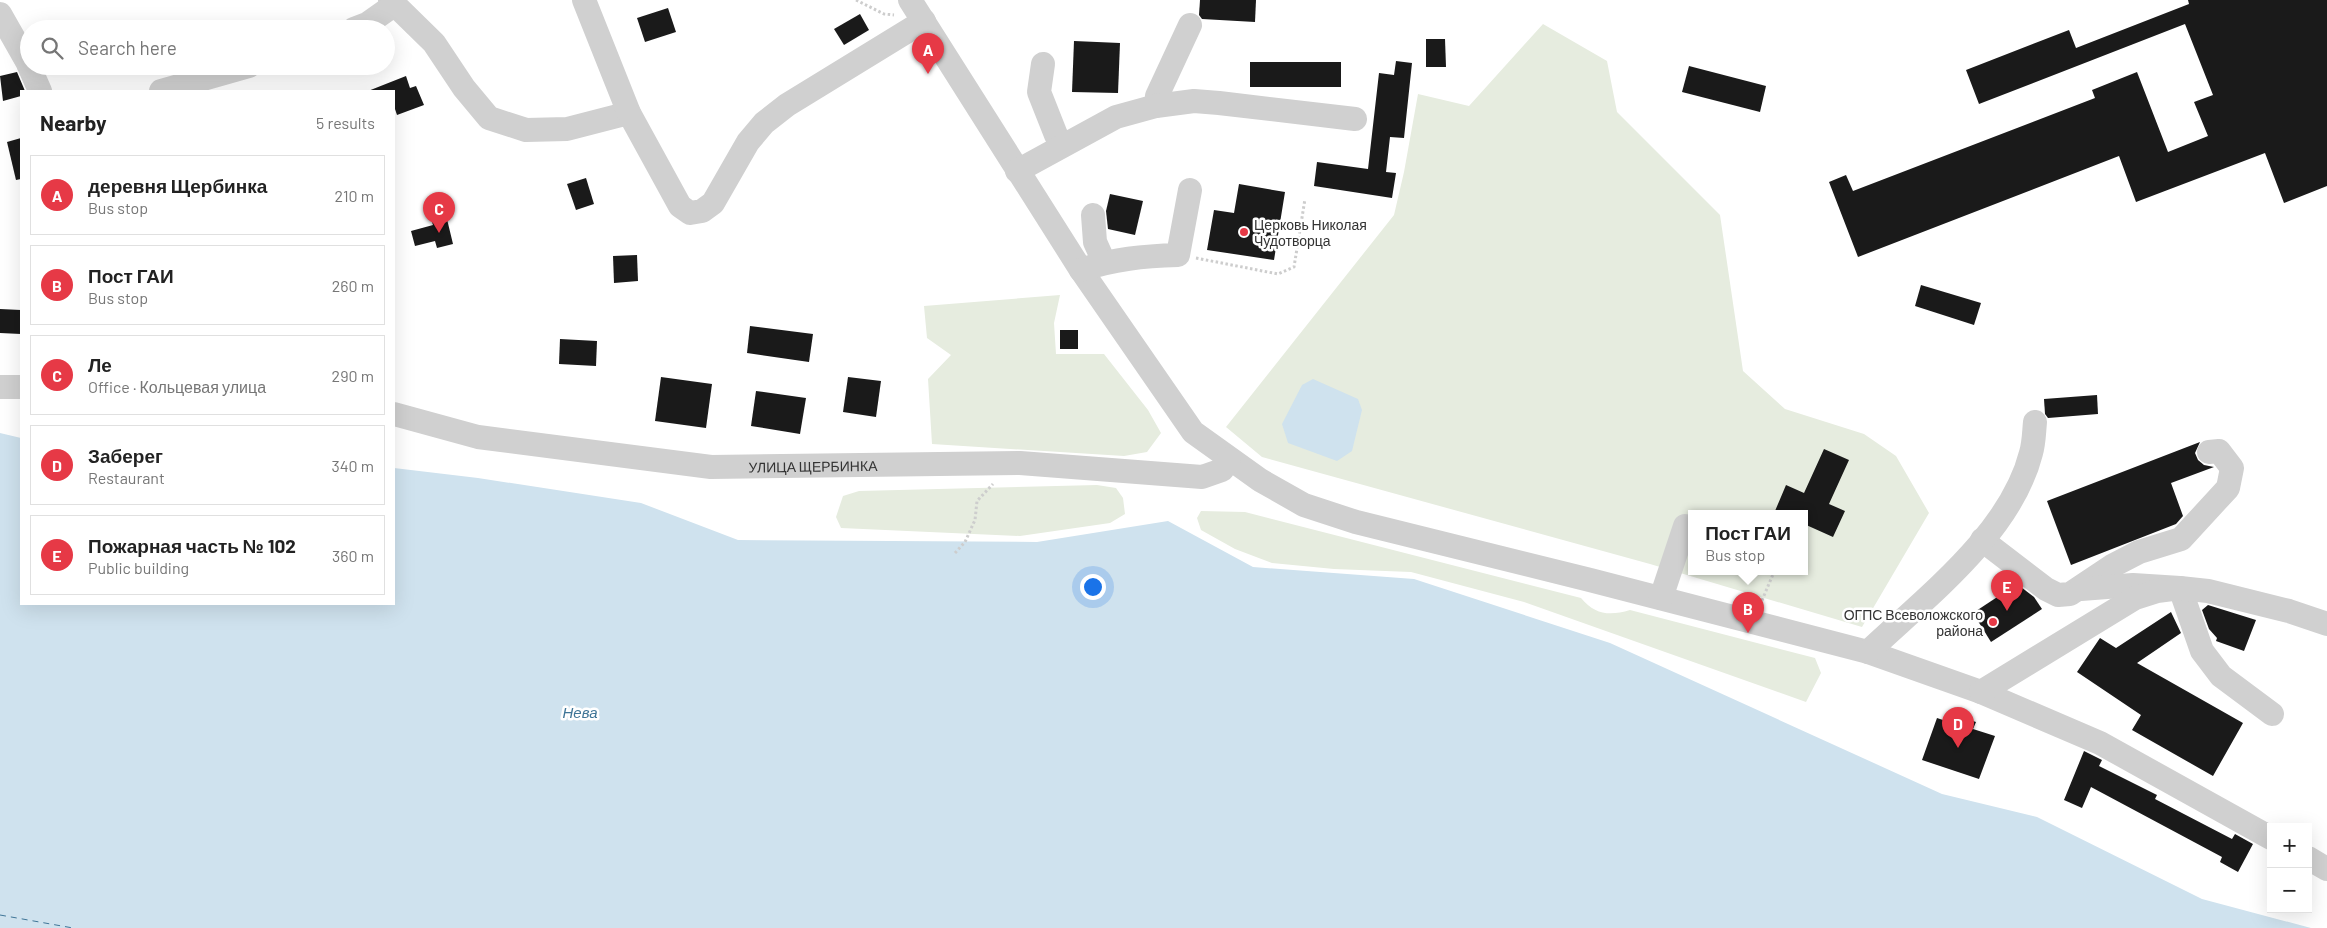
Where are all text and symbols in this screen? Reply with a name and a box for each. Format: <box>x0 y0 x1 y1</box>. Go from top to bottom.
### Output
search box <box>20 20 395 75</box>
pin: A <box>912 33 944 74</box>
icon: search <box>38 34 66 62</box>
text: Search here <box>78 36 177 59</box>
text: Nearby <box>40 110 106 135</box>
text: 5 results <box>316 113 375 132</box>
text: деревня Щербинка <box>88 174 267 197</box>
text: A <box>52 186 62 205</box>
text: 210 m <box>335 186 374 205</box>
pin: C <box>423 192 455 233</box>
text: Bus stop <box>88 198 148 217</box>
place label: Церковь Николая Чудотворца <box>1254 216 1367 249</box>
marker: Церковь Николая Чудотворца <box>1238 226 1250 238</box>
text: Пост ГАИ <box>88 264 174 287</box>
text: B <box>52 276 62 295</box>
text: 260 m <box>332 276 374 295</box>
text: Bus stop <box>88 288 148 307</box>
text: Ле <box>88 353 112 376</box>
text: C <box>52 366 62 385</box>
text: 290 m <box>332 366 374 385</box>
text: Office · Кольцевая улица <box>88 377 266 396</box>
text: Заберег <box>88 444 163 467</box>
text: D <box>52 456 62 475</box>
text: 340 m <box>331 456 374 475</box>
street label: УЛИЦА ЩЕРБИНКА <box>748 456 878 475</box>
text: Restaurant <box>88 468 165 487</box>
popup <box>1688 510 1808 575</box>
text: Пост ГАИ <box>1705 521 1791 544</box>
text: Пожарная часть № 102 <box>88 534 296 557</box>
text: Bus stop <box>1705 545 1765 564</box>
text: E <box>52 546 62 565</box>
text: 360 m <box>332 546 374 565</box>
text: Public building <box>88 558 189 577</box>
pin: E <box>1991 570 2023 611</box>
your location <box>1080 574 1106 600</box>
pin: B <box>1732 592 1764 633</box>
place label: ОГПС Всеволожского района <box>1844 606 1983 639</box>
marker: ОГПС Всеволожского района <box>1987 616 1999 628</box>
water label: Нева <box>562 703 598 721</box>
pin: D <box>1942 707 1974 748</box>
map controls <box>2267 823 2312 913</box>
button: + <box>2267 823 2312 868</box>
button: − <box>2267 868 2312 913</box>

